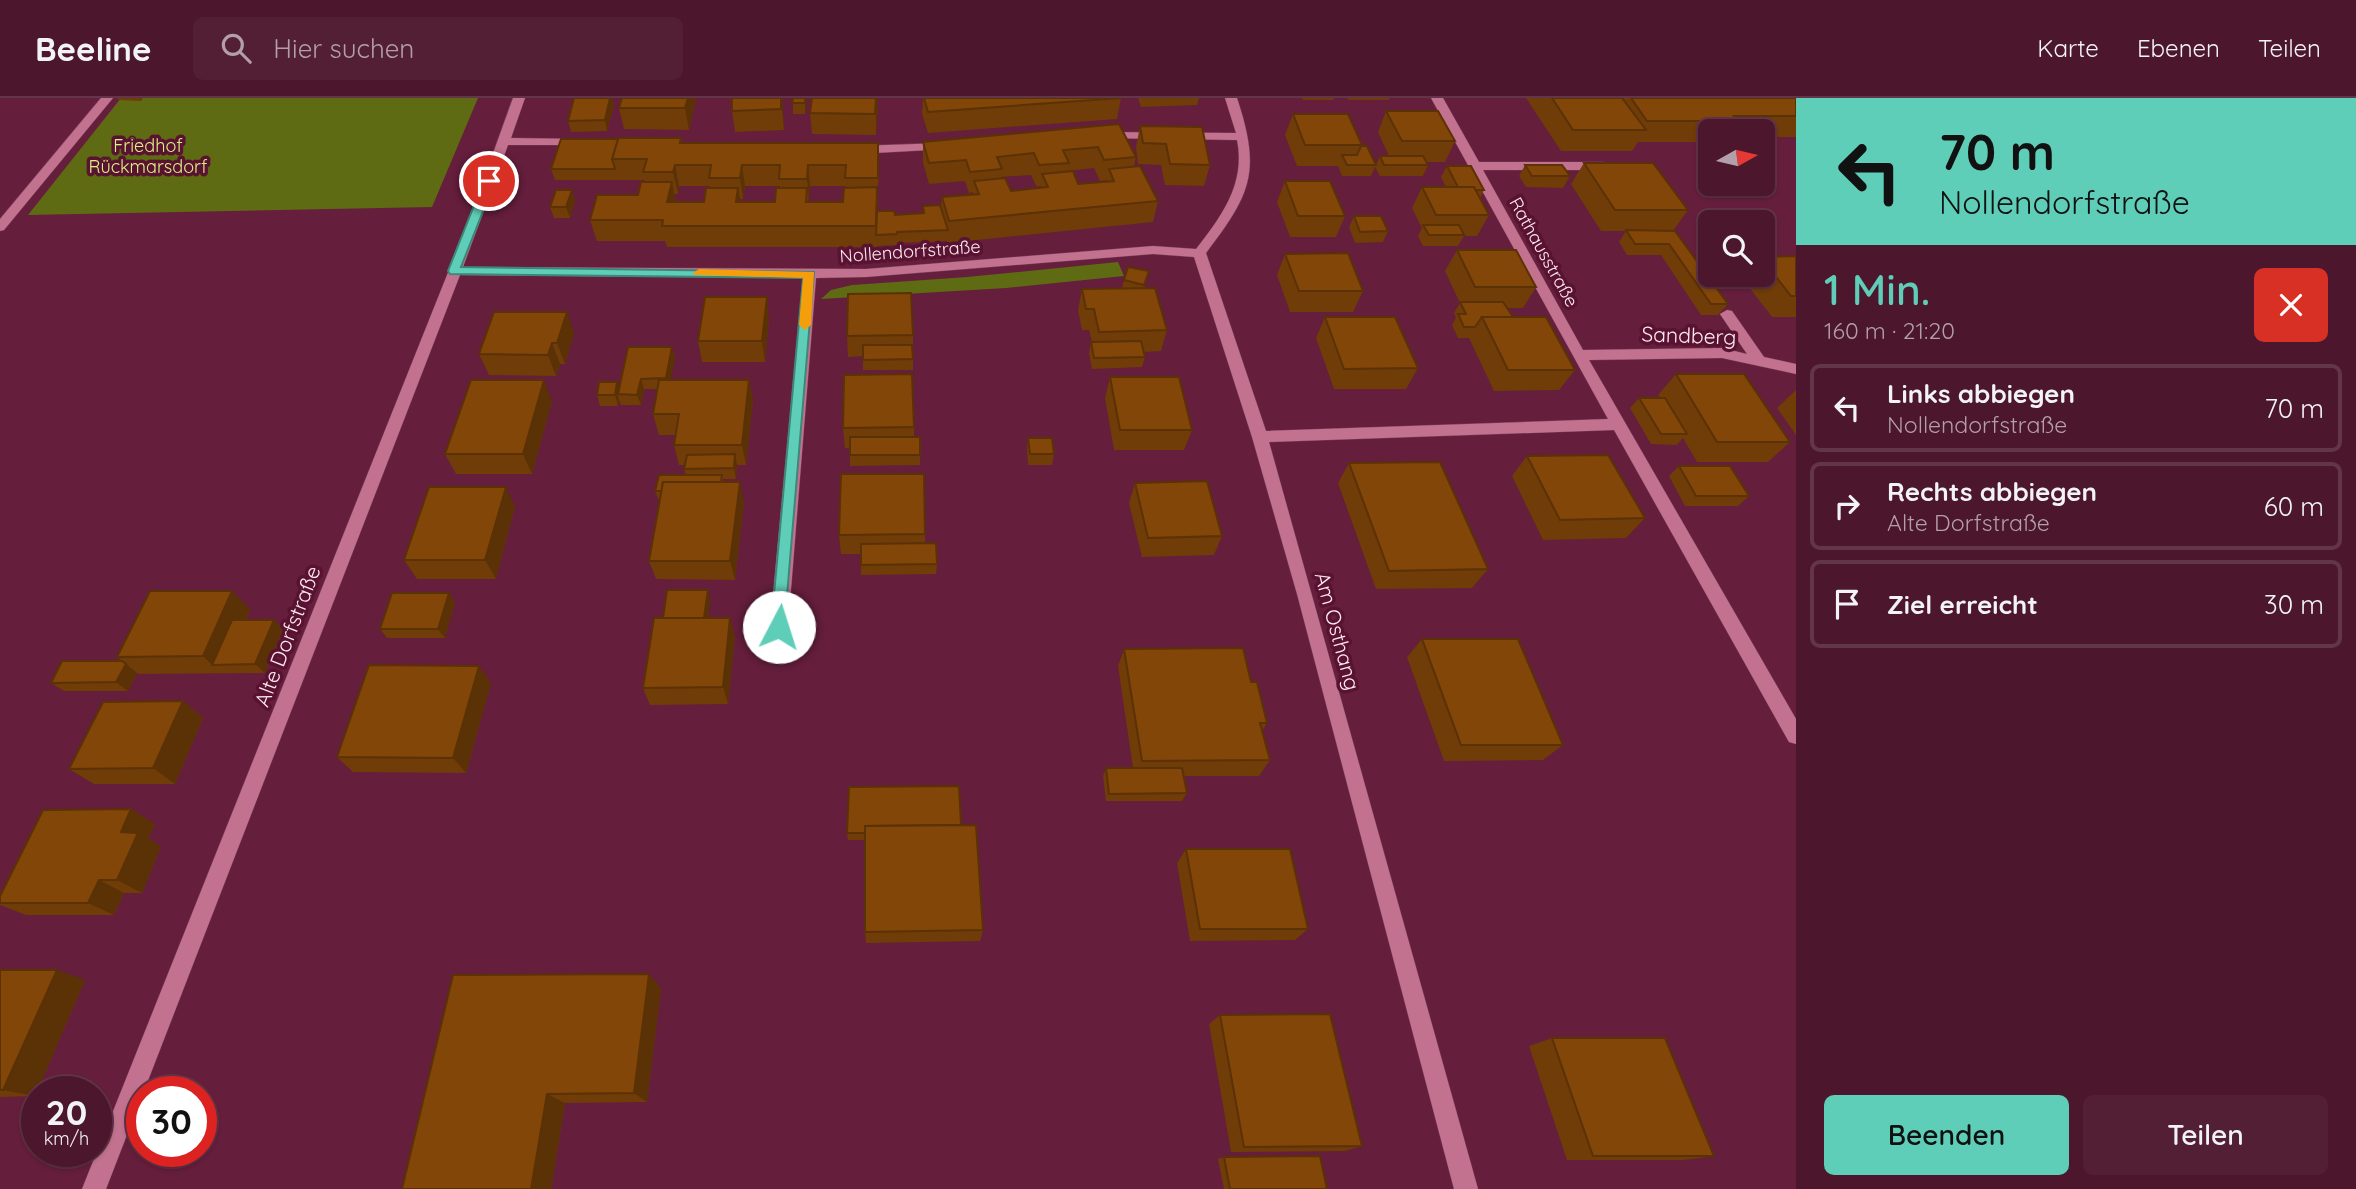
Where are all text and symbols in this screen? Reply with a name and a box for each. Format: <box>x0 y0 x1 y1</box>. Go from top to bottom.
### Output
search box <box>193 17 683 80</box>
text: Beeline <box>35 28 151 69</box>
icon: search <box>217 29 255 67</box>
text: Hier suchen <box>273 32 414 65</box>
text: Karte <box>2037 33 2099 63</box>
text: Ebenen <box>2137 33 2220 63</box>
text: Teilen <box>2258 33 2321 63</box>
north arrow <box>1698 119 1774 196</box>
map controls <box>1698 119 1775 287</box>
text: 70 m <box>1939 121 2055 182</box>
icon: left <box>1824 126 1915 217</box>
park label: Friedhof Rückmarsdorf <box>89 134 208 178</box>
pin <box>459 151 519 211</box>
icon: arrive <box>470 162 508 200</box>
text: Nollendorfstraße <box>1939 182 2190 222</box>
street label: Rathausstraße <box>1504 193 1584 311</box>
button: search <box>1698 210 1775 287</box>
street label: Nollendorfstraße <box>839 235 981 267</box>
text: 1 Min. <box>1824 263 1930 316</box>
button: close <box>2254 268 2328 342</box>
text: 160 m · 21:20 <box>1824 316 1955 345</box>
street label: Sandberg <box>1641 320 1737 350</box>
text: Links abbiegen <box>1887 377 2075 410</box>
icon: left <box>1828 389 1866 427</box>
text: 70 m <box>2264 392 2324 425</box>
text: Nollendorfstraße <box>1887 410 2067 439</box>
text: Rechts abbiegen <box>1887 475 2097 508</box>
icon: right <box>1828 487 1866 525</box>
text: 60 m <box>2264 490 2324 523</box>
text: Alte Dorfstraße <box>1887 508 2050 537</box>
street label: Alte Dorfstraße <box>248 562 326 710</box>
street label: Am Osthang <box>1310 569 1366 693</box>
icon: arrive <box>1828 585 1866 623</box>
text: Ziel erreicht <box>1887 588 2038 621</box>
text: 30 m <box>2264 588 2324 621</box>
position arrow <box>742 590 816 664</box>
speed limit sign: 30 <box>126 1076 217 1167</box>
text: 20 <box>46 1090 87 1134</box>
button: Beenden <box>1824 1095 2069 1175</box>
button: Teilen <box>2083 1095 2328 1175</box>
text: km/h <box>44 1127 89 1150</box>

